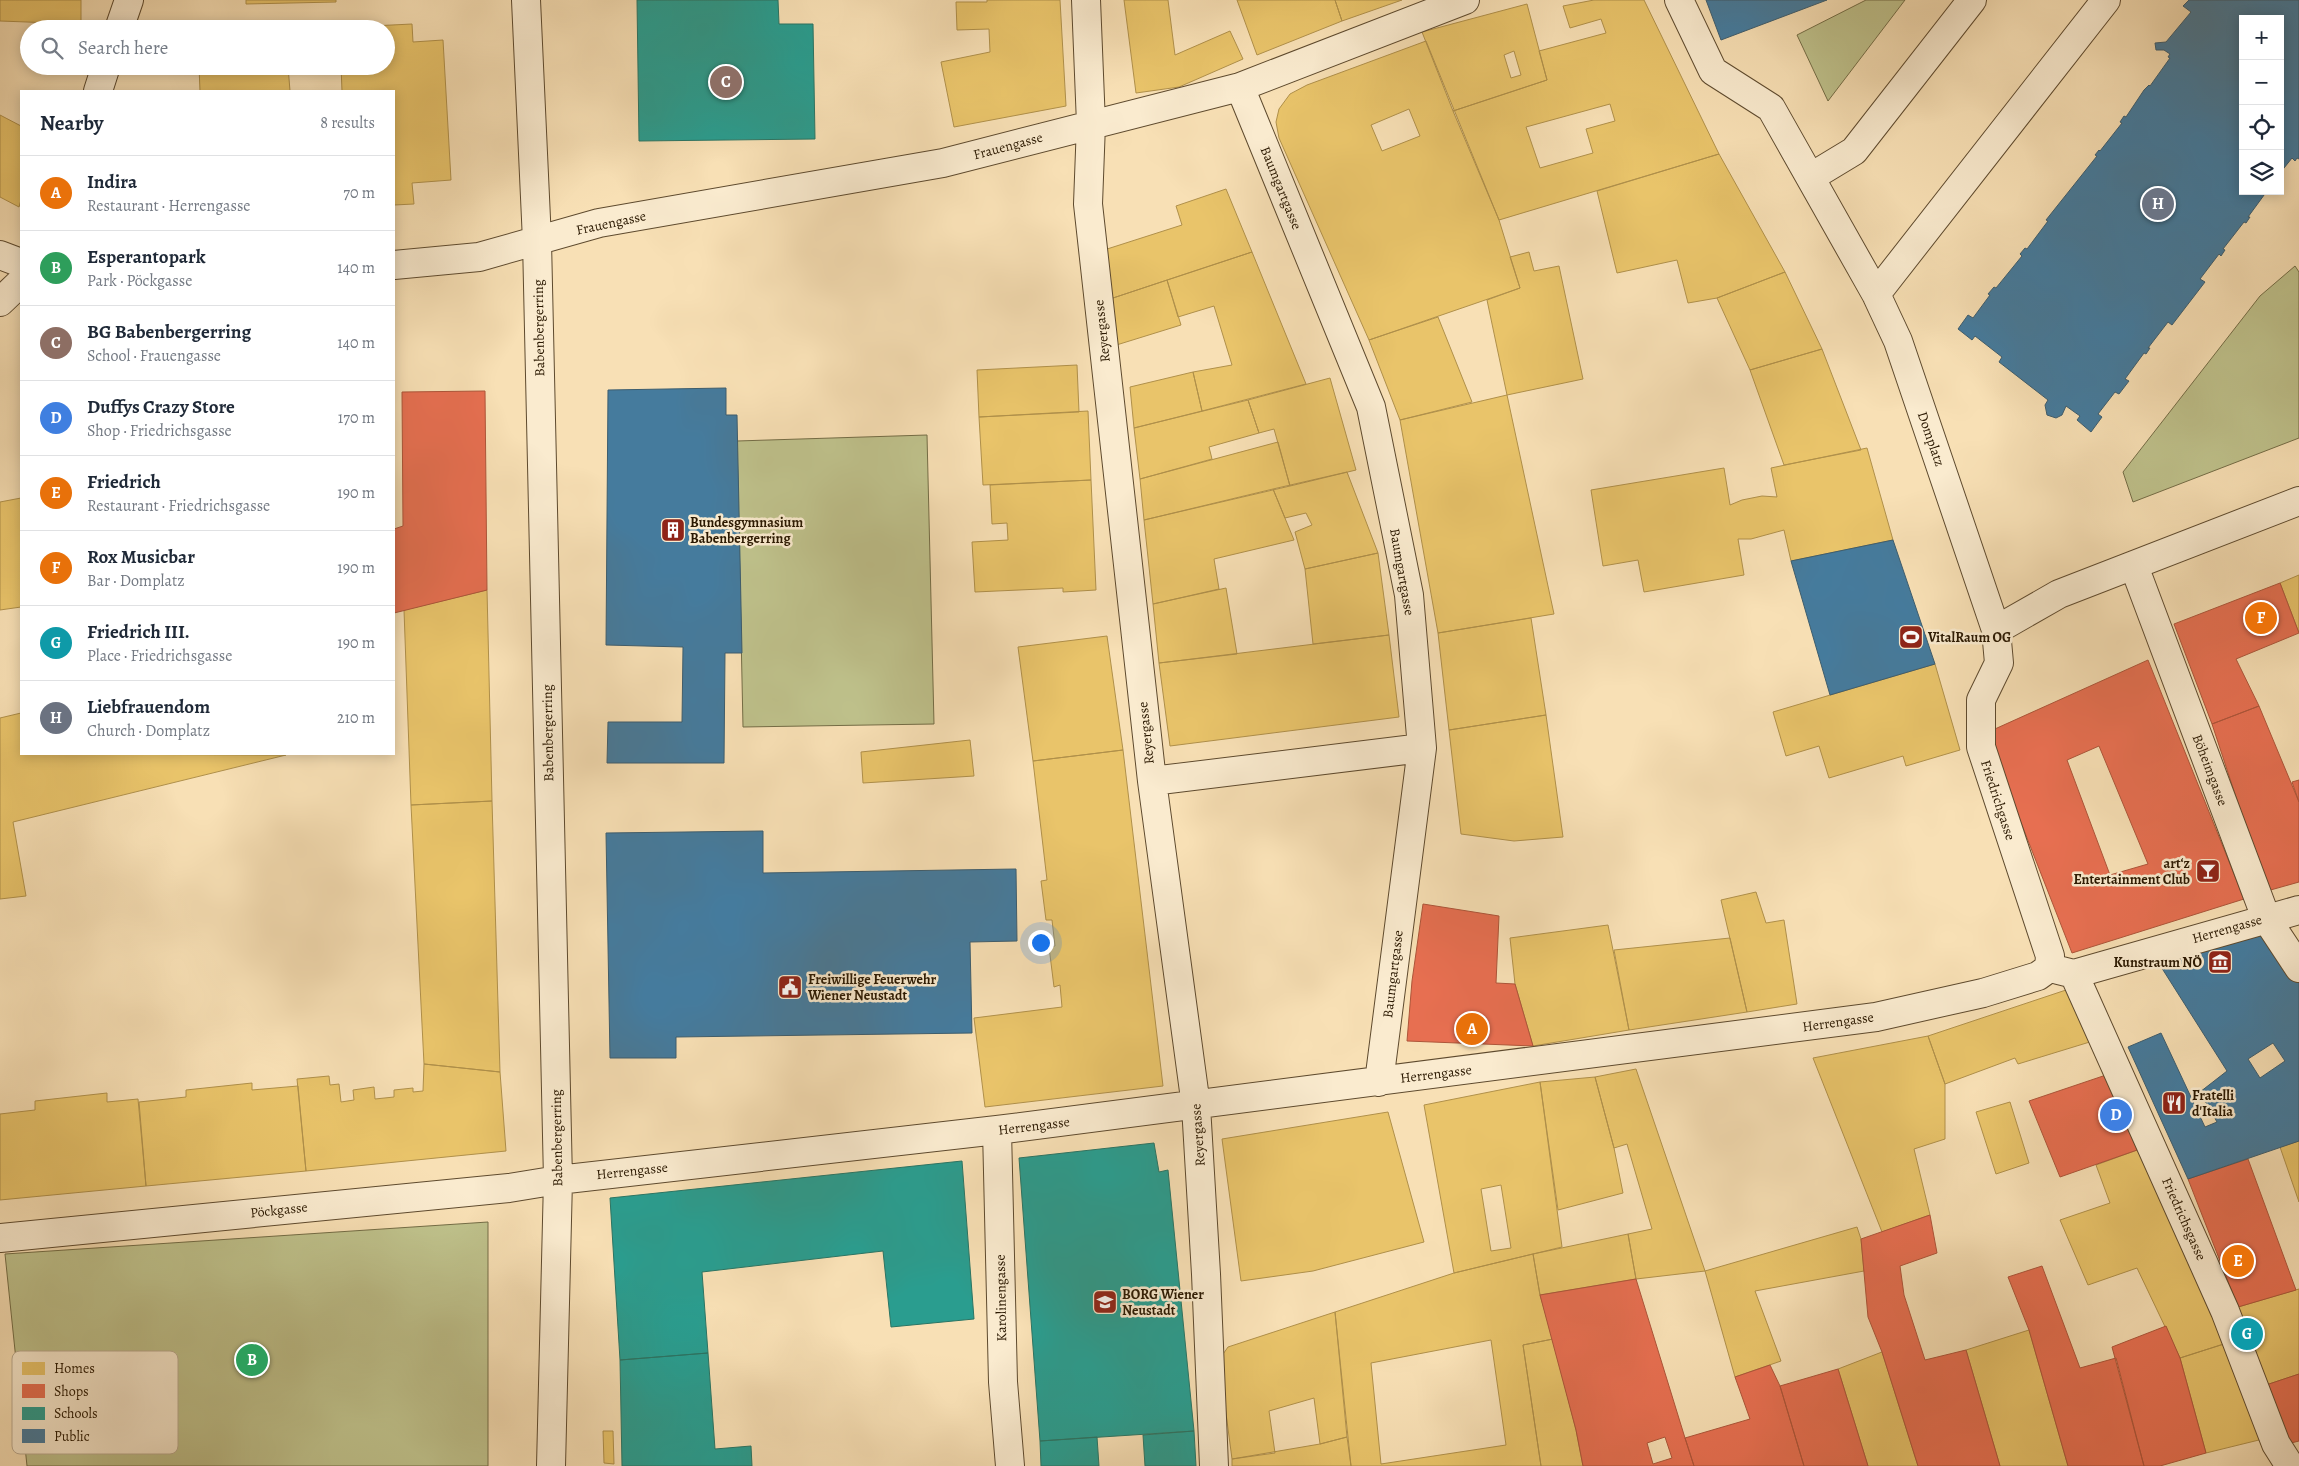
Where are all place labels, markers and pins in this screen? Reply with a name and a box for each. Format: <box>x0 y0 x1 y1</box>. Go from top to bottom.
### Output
pin: C <box>710 63 742 101</box>
pin: H <box>2142 185 2174 223</box>
place label: Bundesgymnasium Babenbergerring <box>690 513 803 548</box>
building icon: Bundesgymnasium Babenbergerring <box>660 517 686 543</box>
pin: F <box>2245 599 2277 637</box>
sports icon: VitalRaum OG <box>1898 624 1924 650</box>
place label: VitalRaum OG <box>1927 628 2011 647</box>
place label: art‘z Entertainment Club <box>2073 854 2191 889</box>
bar icon: art‘z Entertainment Club <box>2195 858 2221 884</box>
museum icon: Kunstraum NÖ <box>2207 949 2233 975</box>
place label: Kunstraum NÖ <box>2113 953 2203 972</box>
place label: Freiwillige Feuerwehr Wiener Neustadt <box>807 970 937 1005</box>
public building icon: Freiwillige Feuerwehr Wiener Neustadt <box>777 974 803 1000</box>
pin: A <box>1456 1010 1488 1048</box>
place label: Fratelli d'Italia <box>2192 1086 2234 1121</box>
restaurant icon: Fratelli d'Italia <box>2161 1090 2187 1116</box>
pin: D <box>2100 1096 2132 1134</box>
pin: E <box>2222 1242 2254 1280</box>
place label: BORG Wiener Neustadt <box>1122 1285 1204 1320</box>
school or university icon: BORG Wiener Neustadt <box>1092 1289 1118 1315</box>
pin: G <box>2231 1315 2263 1353</box>
pin: B <box>236 1341 268 1379</box>

